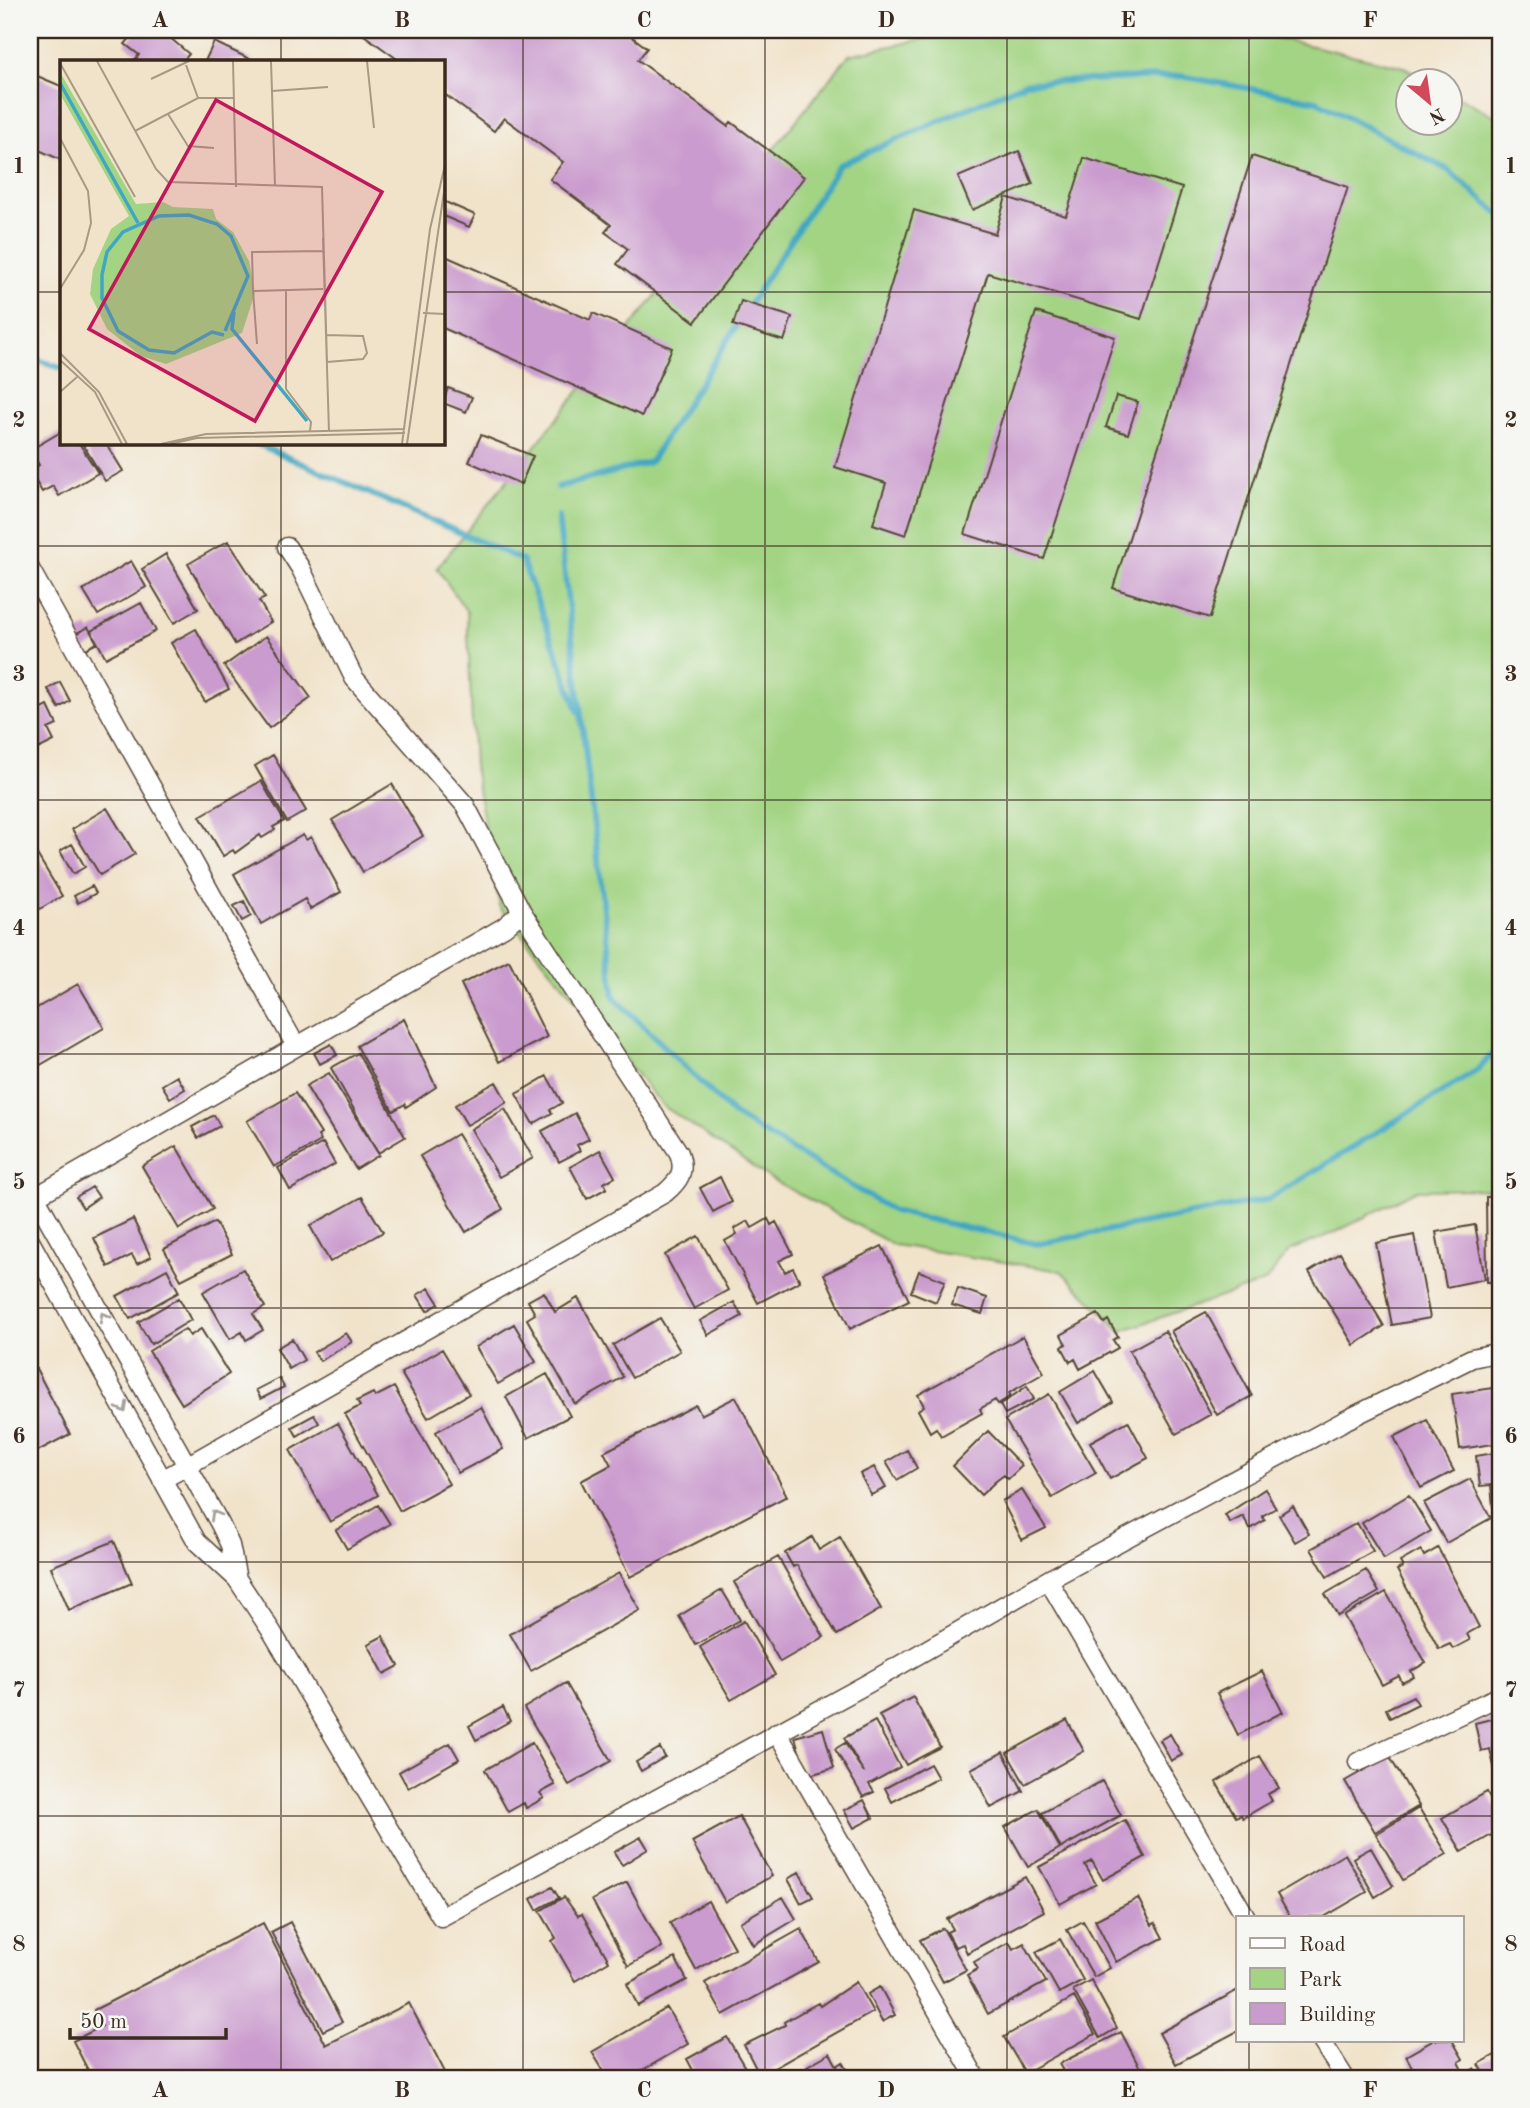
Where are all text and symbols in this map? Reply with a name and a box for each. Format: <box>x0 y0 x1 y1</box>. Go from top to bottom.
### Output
text: A <box>151 9 169 32</box>
text: B <box>394 9 410 32</box>
text: C <box>636 9 652 32</box>
text: D <box>877 9 895 32</box>
text: E <box>1120 9 1136 32</box>
text: F <box>1362 9 1378 32</box>
inset map <box>60 60 444 444</box>
north arrow <box>1394 66 1464 136</box>
text: N <box>1425 103 1447 127</box>
text: 1 <box>12 155 26 178</box>
text: 1 <box>1504 155 1518 178</box>
text: 2 <box>12 409 26 432</box>
text: 2 <box>1504 409 1518 432</box>
text: 3 <box>12 663 26 686</box>
text: 3 <box>1504 663 1518 686</box>
text: 4 <box>12 917 26 940</box>
text: 4 <box>1504 917 1518 940</box>
text: 5 <box>12 1171 26 1194</box>
text: 5 <box>1504 1171 1518 1194</box>
one-way arrow <box>99 1311 112 1324</box>
one-way arrow <box>115 1400 128 1413</box>
text: 6 <box>12 1425 26 1448</box>
text: 6 <box>1504 1425 1518 1448</box>
one-way arrow <box>210 1510 223 1522</box>
text: 7 <box>12 1679 26 1702</box>
text: 7 <box>1504 1679 1518 1702</box>
legend <box>1236 1916 1464 2042</box>
text: 8 <box>12 1933 26 1956</box>
text: 8 <box>1504 1933 1518 1956</box>
text: Road <box>1299 1935 1346 1956</box>
text: Park <box>1299 1970 1342 1991</box>
scale bar <box>70 1996 226 2040</box>
text: Building <box>1299 2005 1376 2026</box>
text: 50 m <box>80 2012 127 2033</box>
text: A <box>151 2079 169 2102</box>
text: B <box>394 2079 410 2102</box>
text: C <box>636 2079 652 2102</box>
text: D <box>877 2079 895 2102</box>
text: E <box>1120 2079 1136 2102</box>
text: F <box>1362 2079 1378 2102</box>

